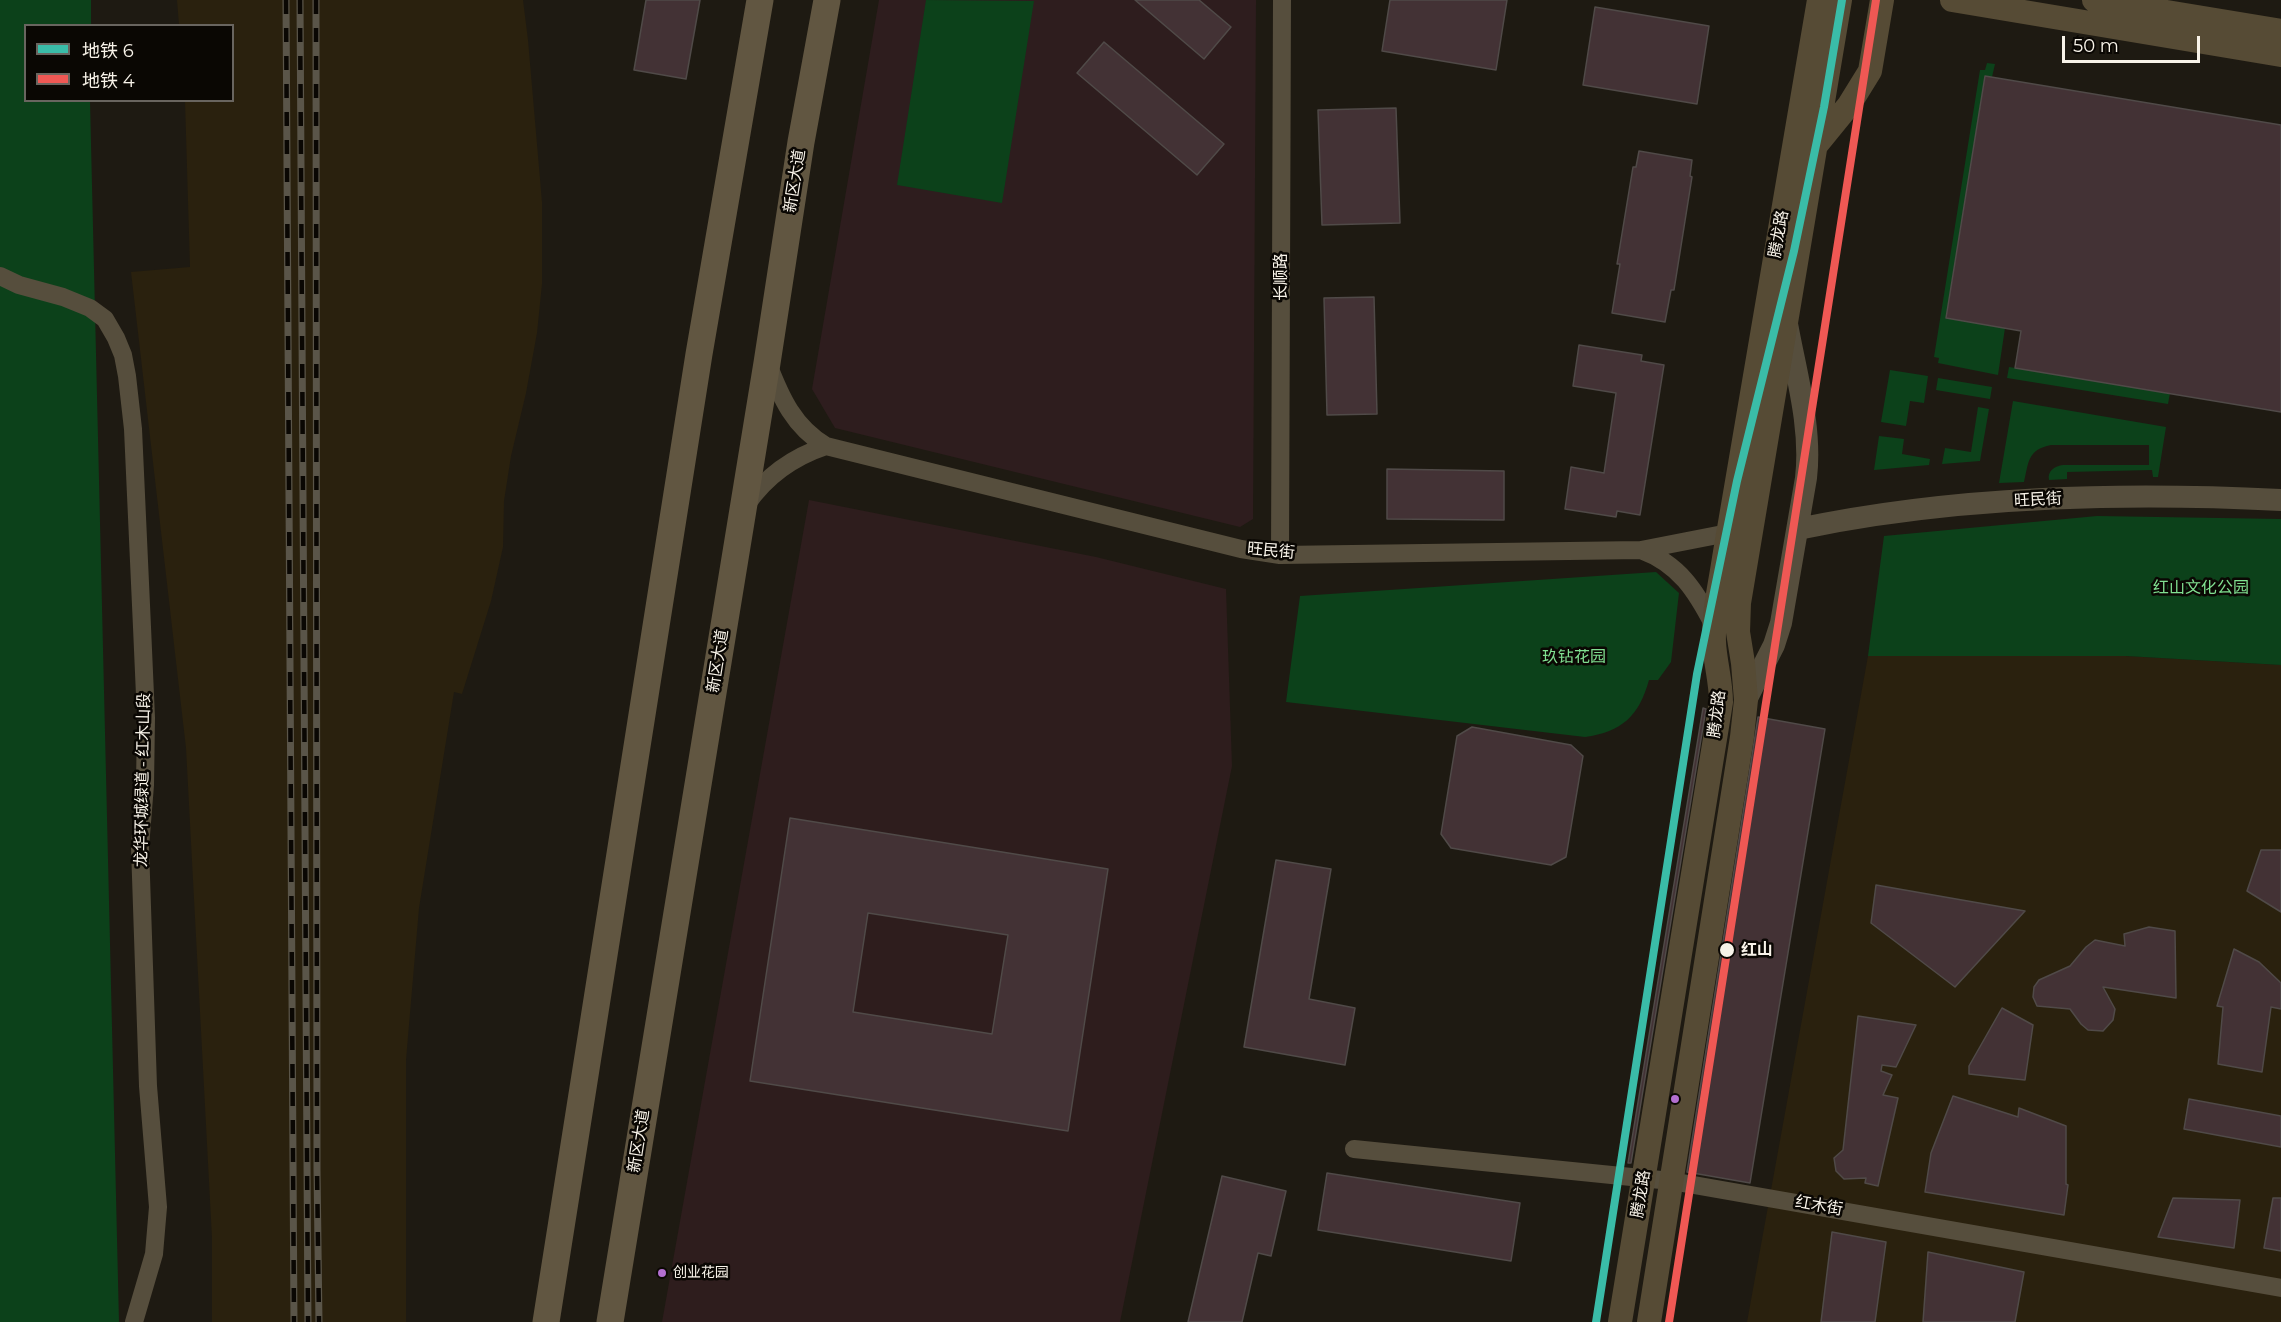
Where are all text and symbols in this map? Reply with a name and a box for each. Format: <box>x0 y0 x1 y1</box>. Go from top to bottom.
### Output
legend <box>24 24 234 102</box>
scale bar <box>2065 24 2203 62</box>
text: 50 m <box>2073 35 2119 57</box>
text: 地铁 6 <box>82 40 134 62</box>
text: 地铁 4 <box>82 70 135 92</box>
street label: 新区大道 <box>781 148 809 214</box>
street label: 腾龙路 <box>1765 209 1793 259</box>
street label: 长顺路 <box>1271 253 1291 301</box>
street label: 旺民街 <box>2014 489 2062 511</box>
street label: 旺民街 <box>1246 539 1296 563</box>
park label: 红山文化公园 <box>2153 578 2249 598</box>
street label: 新区大道 <box>704 628 732 694</box>
park label: 玖钻花园 <box>1542 647 1606 667</box>
street label: 腾龙路 <box>1705 689 1729 739</box>
street label: 龙华环城绿道 - 红木山段 <box>132 693 154 867</box>
place label: 红山 <box>1741 940 1773 960</box>
marker: 红山 <box>1718 941 1736 959</box>
unlabelled marker <box>1669 1093 1681 1105</box>
street label: 新区大道 <box>625 1108 653 1174</box>
street label: 腾龙路 <box>1628 1169 1654 1219</box>
street label: 红木街 <box>1794 1192 1844 1220</box>
place label: 创业花园 <box>673 1265 729 1281</box>
marker: 创业花园 <box>656 1267 668 1279</box>

